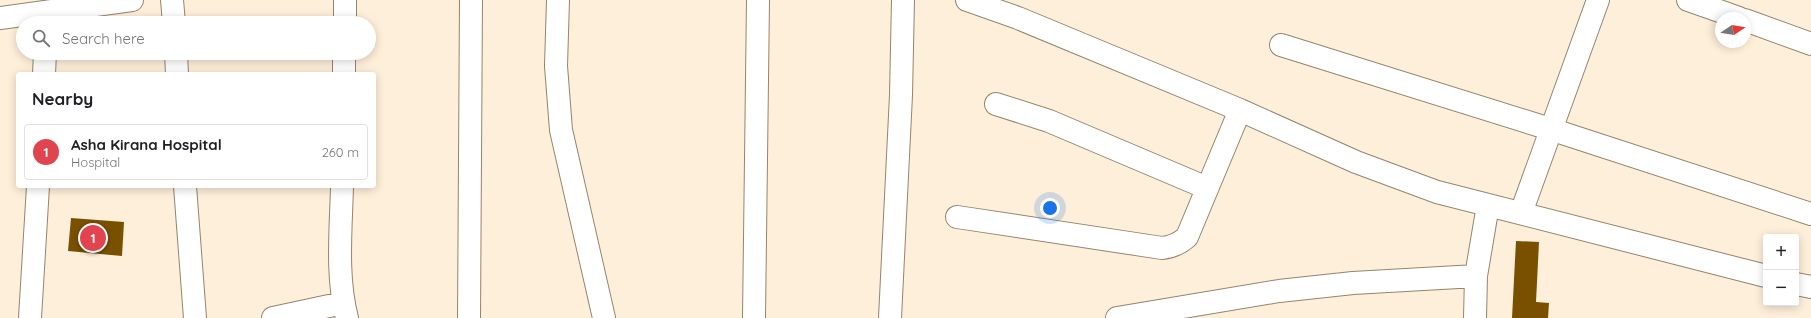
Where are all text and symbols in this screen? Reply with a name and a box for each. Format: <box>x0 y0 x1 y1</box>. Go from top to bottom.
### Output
north arrow <box>1715 12 1751 48</box>
search box <box>16 16 376 60</box>
icon: search <box>30 27 52 49</box>
text: Search here <box>62 29 145 48</box>
text: Nearby <box>32 88 93 109</box>
text: Asha Kirana Hospital <box>71 135 222 154</box>
text: 1 <box>43 144 49 160</box>
text: 260 m <box>322 144 359 160</box>
text: Hospital <box>71 154 120 170</box>
your location <box>1040 198 1060 218</box>
pin: 1 <box>80 223 106 253</box>
map controls <box>1763 234 1799 306</box>
button: + <box>1763 234 1799 270</box>
button: − <box>1763 270 1799 306</box>

